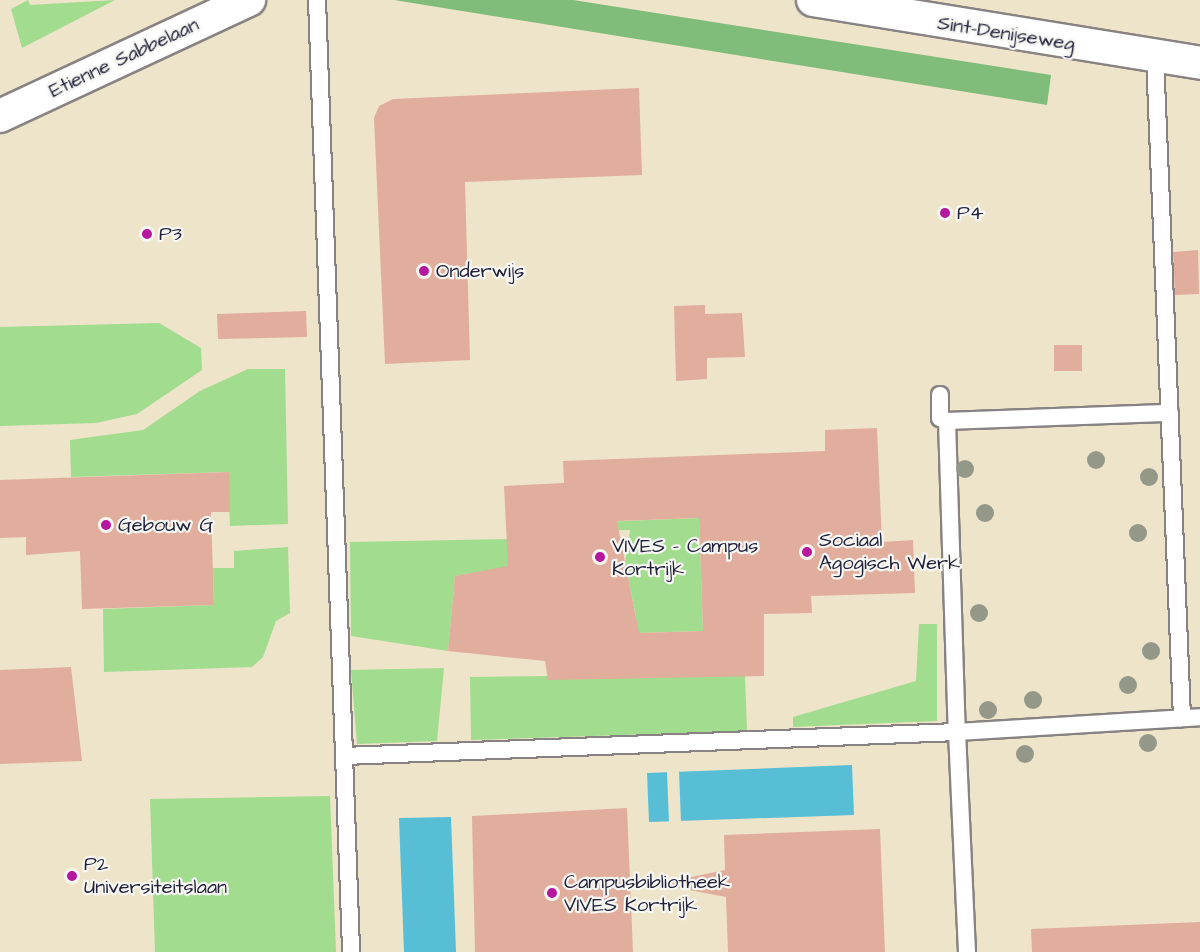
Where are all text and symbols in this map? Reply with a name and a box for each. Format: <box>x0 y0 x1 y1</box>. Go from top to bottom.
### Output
street label: Sint-Denijseweg <box>936 11 1076 57</box>
street label: Etienne Sabbelaan <box>45 13 203 103</box>
place label: P4 <box>957 201 983 225</box>
marker: P4 <box>938 206 952 220</box>
place label: P3 <box>159 222 182 246</box>
marker: P3 <box>140 227 154 241</box>
place label: Onderwijs <box>436 259 524 283</box>
marker: Onderwijs <box>417 264 431 278</box>
place label: Gebouw G <box>118 513 213 537</box>
marker: Gebouw G <box>99 518 113 532</box>
place label: Sociaal Agogisch Werk <box>819 528 960 575</box>
place label: VIVES - Campus Kortrijk <box>612 534 758 581</box>
marker: Sociaal Agogisch Werk <box>800 545 814 559</box>
marker: VIVES - Campus Kortrijk <box>593 550 607 564</box>
place label: P2 Universiteitslaan <box>84 852 227 899</box>
marker: P2 Universiteitslaan <box>65 869 79 883</box>
place label: Campusbibliotheek VIVES Kortrijk <box>564 870 730 917</box>
marker: Campusbibliotheek VIVES Kortrijk <box>545 886 559 900</box>

